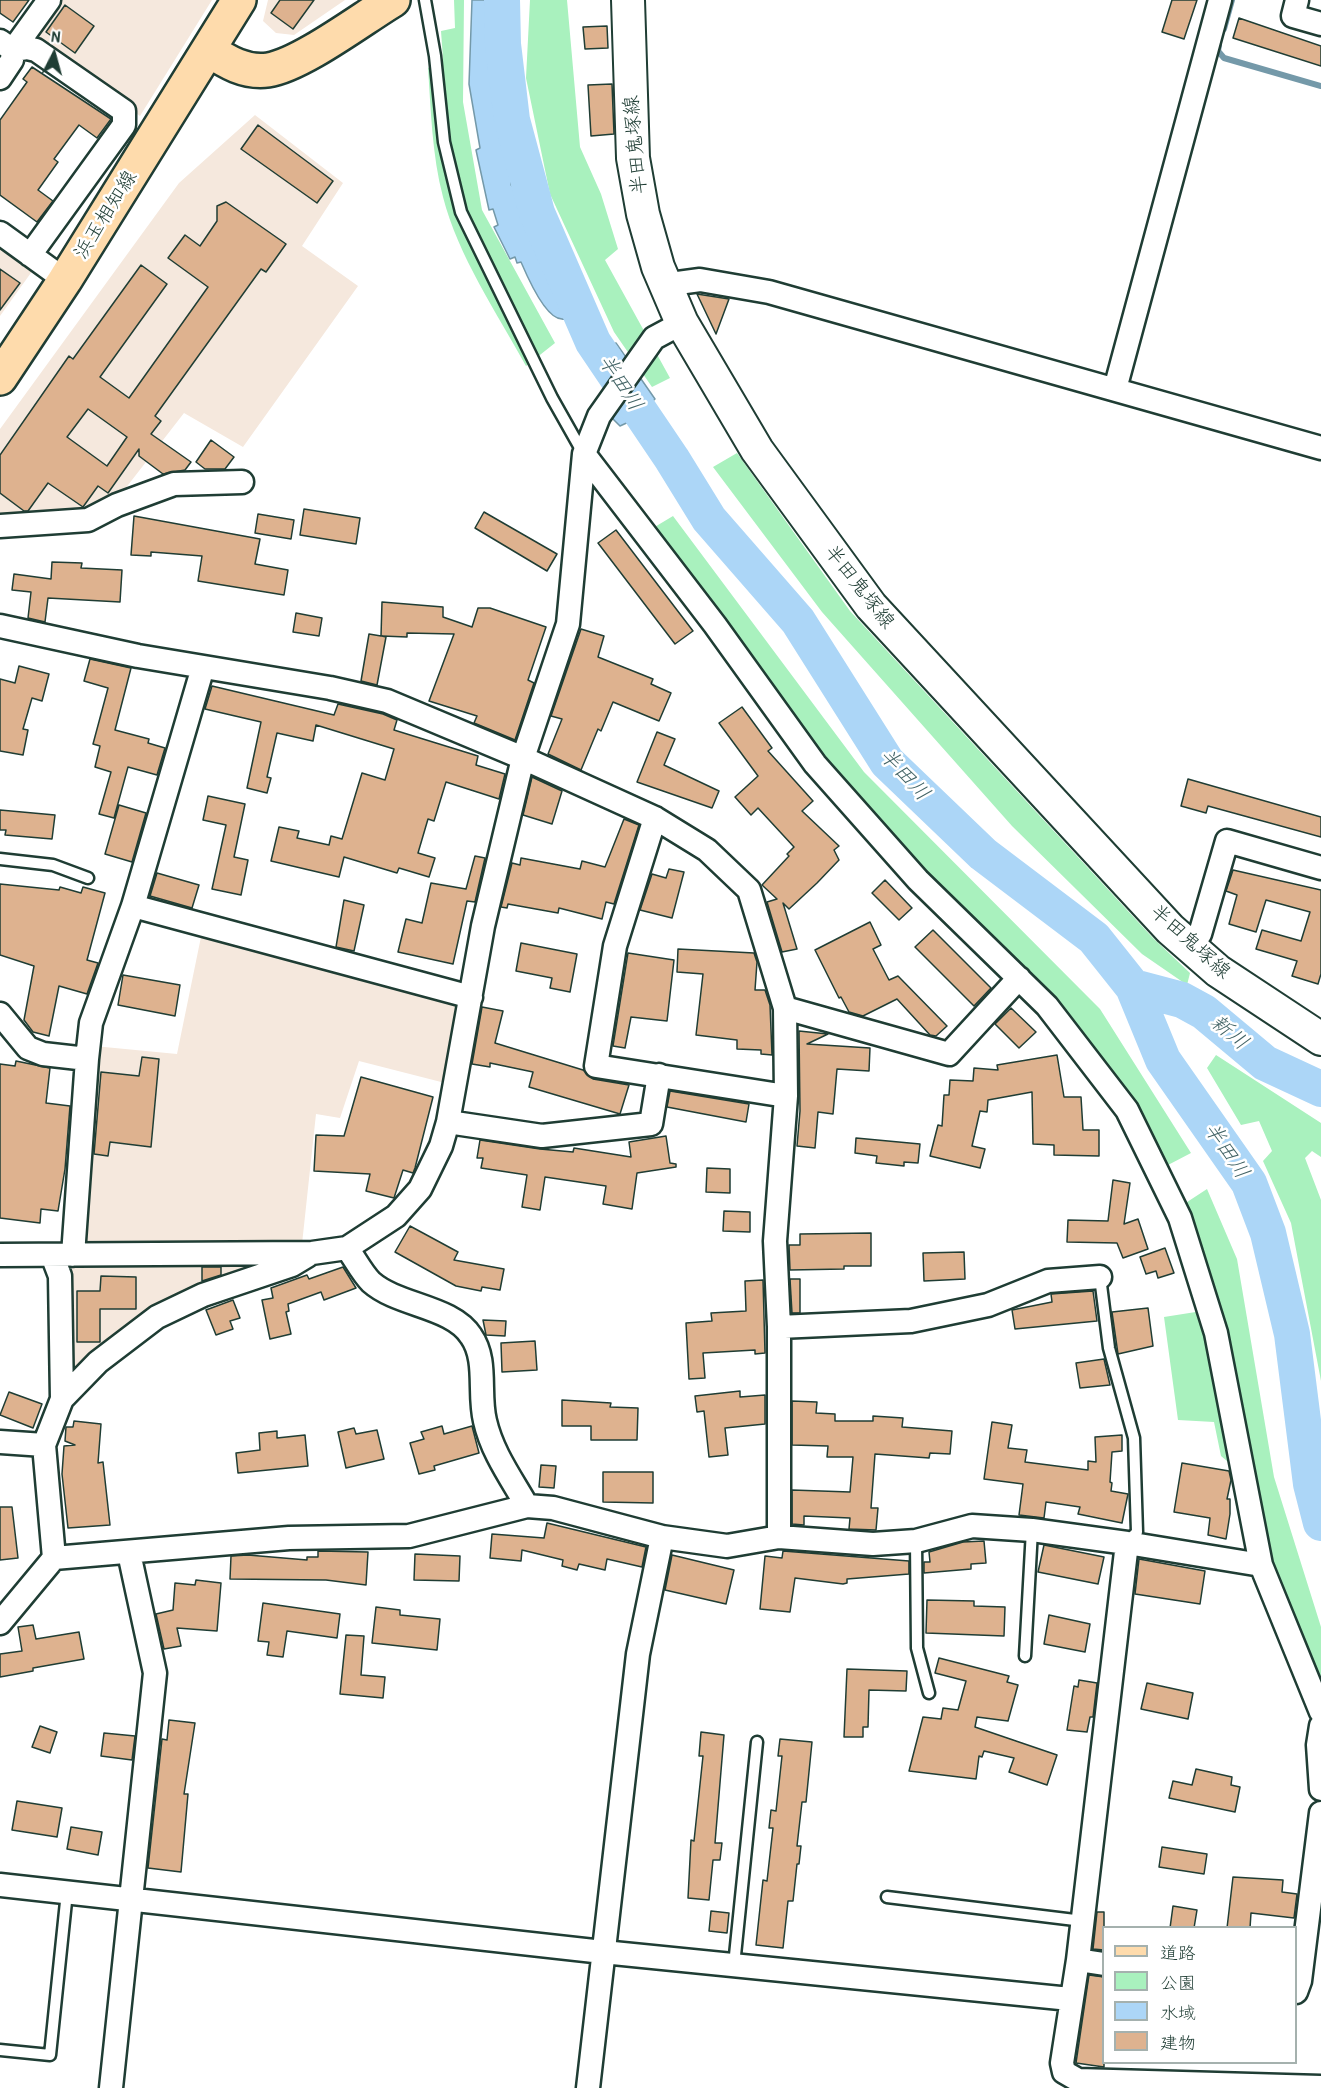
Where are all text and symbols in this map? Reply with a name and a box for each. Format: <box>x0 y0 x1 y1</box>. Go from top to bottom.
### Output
north arrow <box>24 24 84 84</box>
text: N <box>50 25 61 47</box>
street label: 半田鬼塚線 <box>620 94 652 196</box>
street label: 浜玉相知線 <box>69 166 143 264</box>
water label: 半田川 <box>592 350 648 416</box>
street label: 半田鬼塚線 <box>819 540 899 634</box>
water label: 半田川 <box>873 743 935 807</box>
street label: 半田鬼塚線 <box>1145 900 1235 984</box>
water label: 新川 <box>1205 1010 1253 1056</box>
water label: 半田川 <box>1198 1118 1254 1184</box>
legend <box>1102 1926 1297 2064</box>
text: 道路 <box>1160 1940 1196 1965</box>
text: 公園 <box>1160 1970 1196 1995</box>
text: 水域 <box>1160 2000 1196 2025</box>
text: 建物 <box>1160 2030 1196 2055</box>

